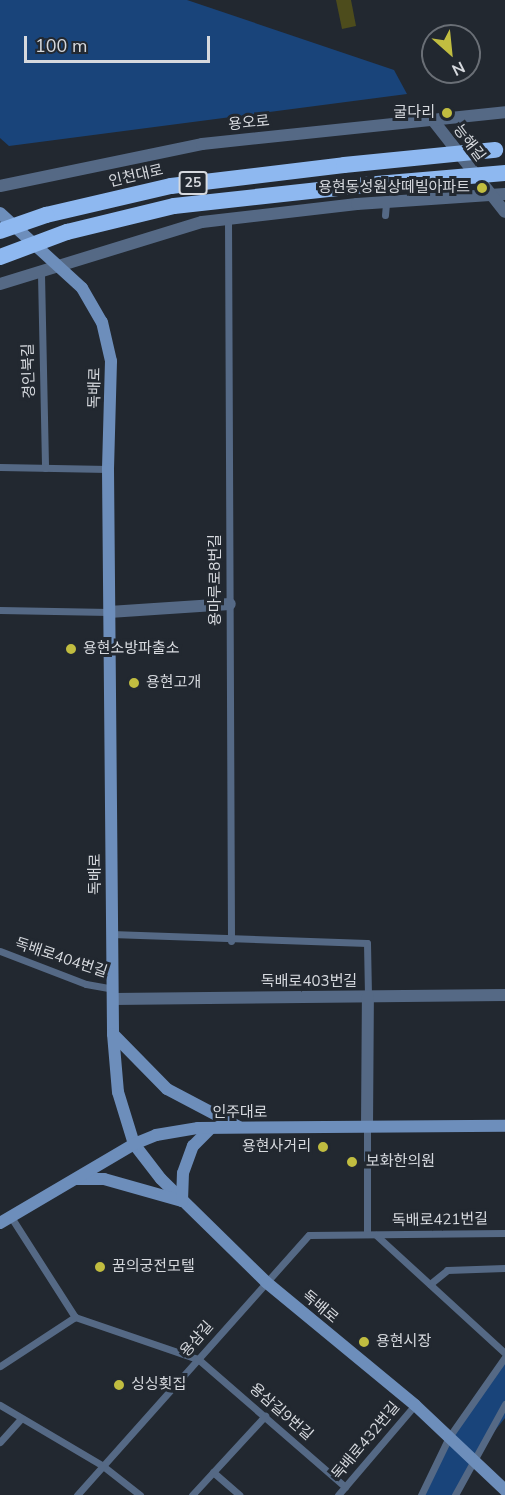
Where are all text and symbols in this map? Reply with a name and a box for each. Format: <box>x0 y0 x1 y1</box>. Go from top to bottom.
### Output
scale bar <box>27 24 213 62</box>
north arrow <box>421 24 481 84</box>
text: 100 m <box>35 34 87 58</box>
text: N <box>448 56 469 81</box>
place label: 굴다리 <box>394 104 435 122</box>
marker: 굴다리 <box>440 106 454 120</box>
street label: 용오로 <box>227 112 271 134</box>
street label: 능해길 <box>449 121 489 165</box>
street label: 인천대로 <box>107 161 165 191</box>
road number: 25 <box>178 172 208 194</box>
place label: 용현동성원상떼빌아파트 <box>318 179 470 197</box>
marker: 용현동성원상떼빌아파트 <box>475 181 489 195</box>
street label: 경인북길 <box>19 343 39 399</box>
street label: 독배로 <box>86 367 104 409</box>
street label: 용마루로8번길 <box>207 534 225 626</box>
place label: 용현소방파출소 <box>83 640 180 658</box>
marker: 용현소방파출소 <box>64 642 78 656</box>
place label: 용현고개 <box>146 674 201 692</box>
marker: 용현고개 <box>127 676 141 690</box>
street label: 독배로 <box>87 853 105 895</box>
street label: 독배로404번길 <box>13 935 109 981</box>
street label: 독배로403번길 <box>261 973 357 991</box>
street label: 인주대로 <box>212 1104 268 1122</box>
place label: 용현사거리 <box>242 1138 311 1156</box>
marker: 용현사거리 <box>316 1140 330 1154</box>
marker: 보화한의원 <box>343 1153 361 1171</box>
place label: 보화한의원 <box>366 1153 435 1171</box>
street label: 독배로421번길 <box>392 1210 488 1230</box>
place label: 꿈의궁전모텔 <box>112 1258 195 1276</box>
marker: 꿈의궁전모텔 <box>93 1260 107 1274</box>
street label: 독배로 <box>298 1287 342 1327</box>
street label: 용삼길 <box>177 1317 217 1361</box>
place label: 용현시장 <box>376 1333 431 1351</box>
marker: 용현시장 <box>357 1335 371 1349</box>
place label: 싱싱횟집 <box>131 1376 186 1394</box>
marker: 싱싱횟집 <box>112 1378 126 1392</box>
street label: 용삼길9번길 <box>246 1380 316 1444</box>
street label: 독배로432번길 <box>328 1398 404 1484</box>

